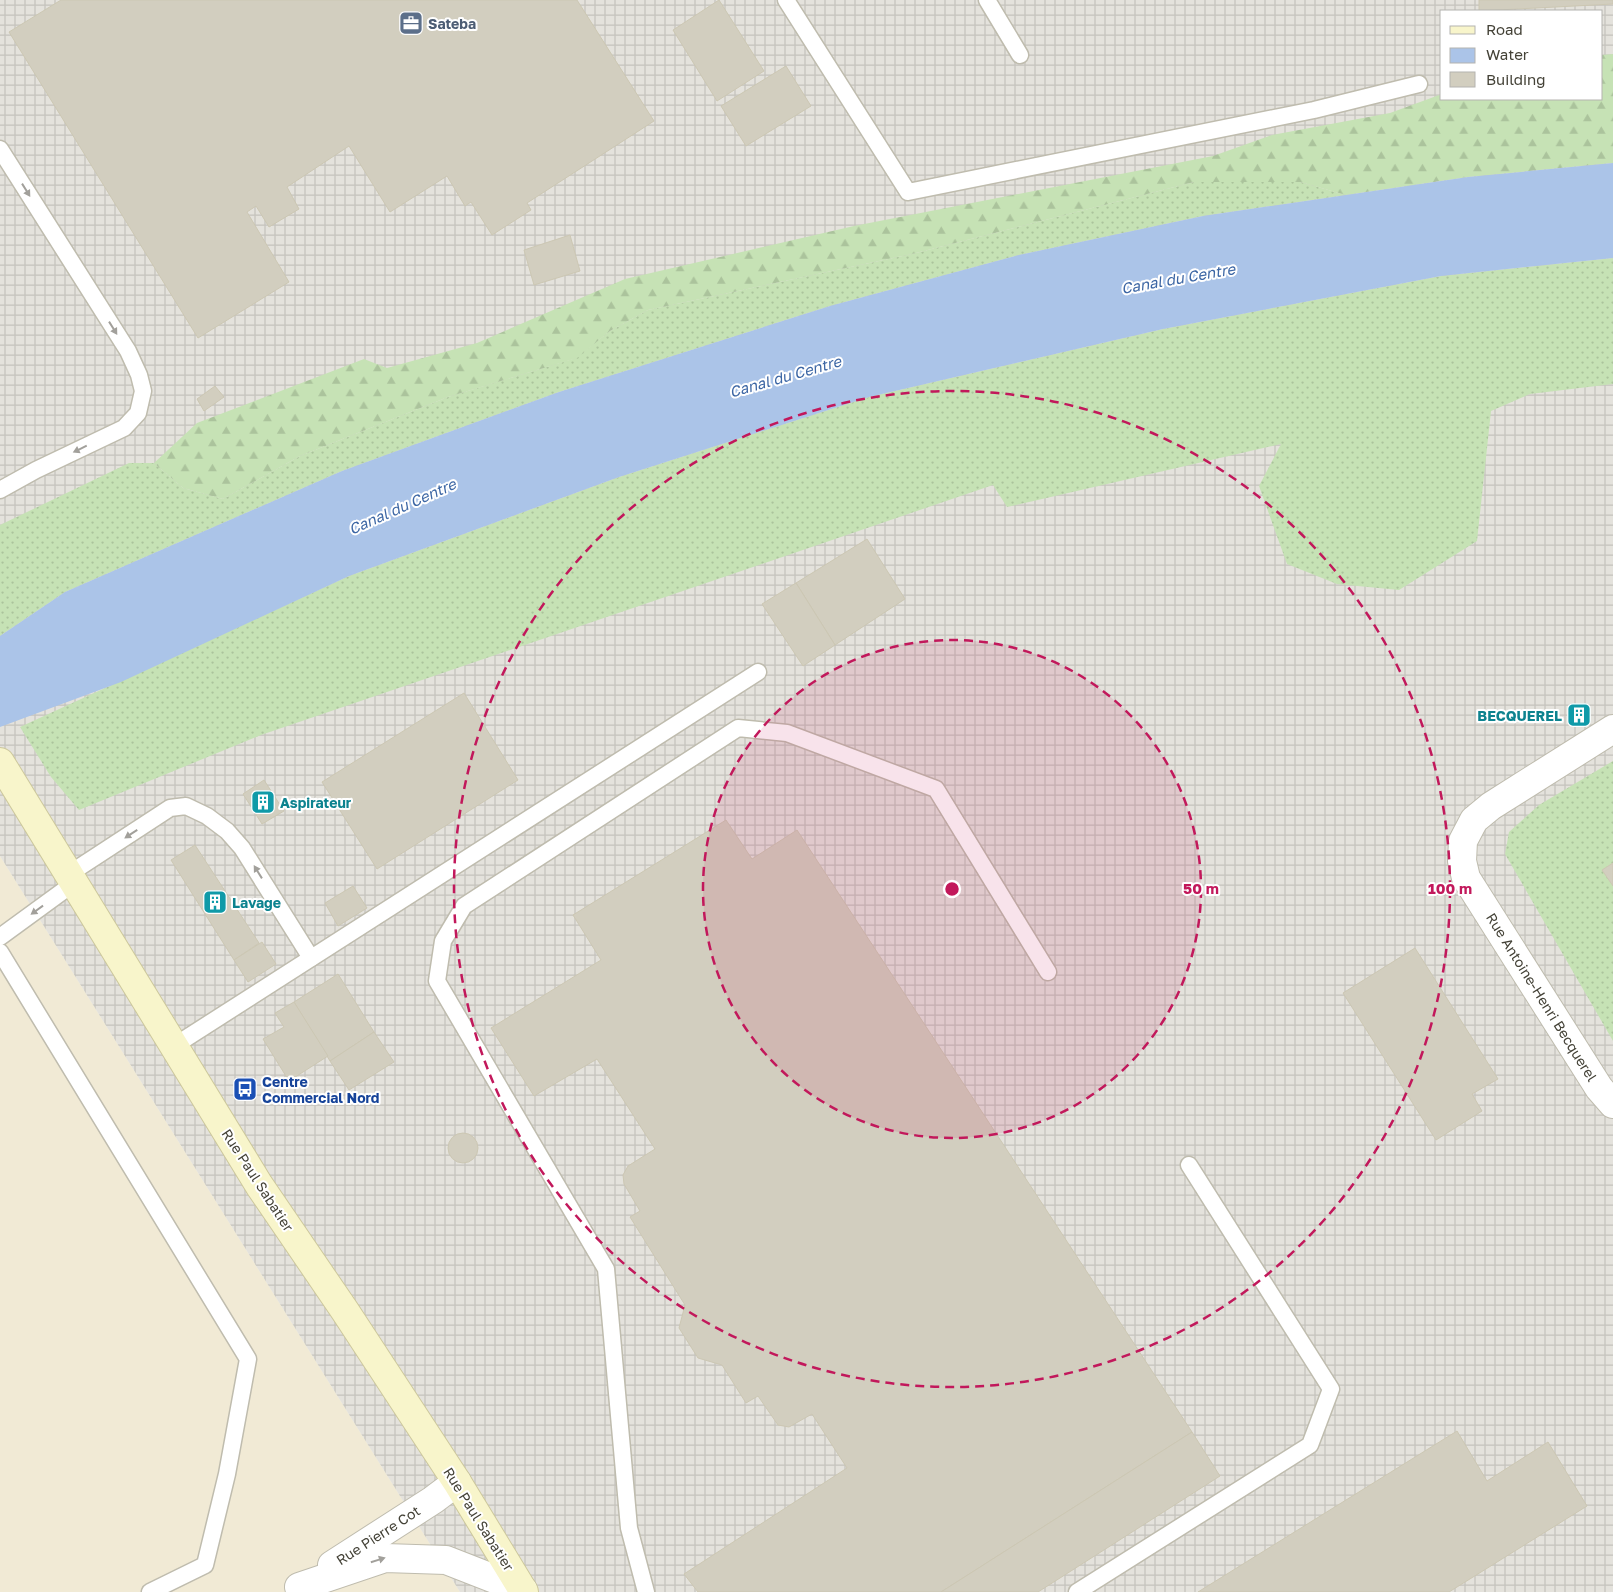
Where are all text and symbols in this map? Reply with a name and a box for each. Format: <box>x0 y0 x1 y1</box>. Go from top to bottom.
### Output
office icon: Sateba <box>398 10 424 36</box>
legend <box>1440 10 1603 100</box>
place label: Sateba <box>428 15 476 32</box>
text: Road <box>1486 20 1523 38</box>
text: Water <box>1486 45 1529 63</box>
text: Building <box>1486 70 1546 88</box>
one-way arrow <box>21 184 31 197</box>
water label: Canal du Centre <box>1120 259 1238 297</box>
one-way arrow <box>108 321 118 334</box>
water label: Canal du Centre <box>727 351 844 401</box>
one-way arrow <box>73 445 87 453</box>
water label: Canal du Centre <box>346 474 460 538</box>
building icon: BECQUEREL <box>1566 702 1592 728</box>
place label: BECQUEREL <box>1477 707 1562 724</box>
building icon: Aspirateur <box>250 789 276 815</box>
place label: Aspirateur <box>280 794 352 811</box>
one-way arrow <box>124 829 138 839</box>
one-way arrow <box>253 866 262 879</box>
text: 50 m <box>1183 879 1219 897</box>
text: 100 m <box>1428 879 1472 897</box>
centre of rings <box>943 880 961 898</box>
building icon: Lavage <box>202 889 228 915</box>
place label: Lavage <box>232 894 281 911</box>
one-way arrow <box>30 905 44 915</box>
street label: Rue Antoine-Henri Becquerel <box>1483 910 1601 1084</box>
place label: Centre Commercial Nord <box>262 1073 379 1106</box>
bus stop icon: Centre Commercial Nord <box>232 1076 258 1102</box>
street label: Rue Paul Sabatier <box>218 1126 298 1235</box>
street label: Rue Paul Sabatier <box>440 1464 518 1574</box>
street label: Rue Pierre Cot <box>333 1502 423 1568</box>
one-way arrow <box>371 1556 386 1564</box>

